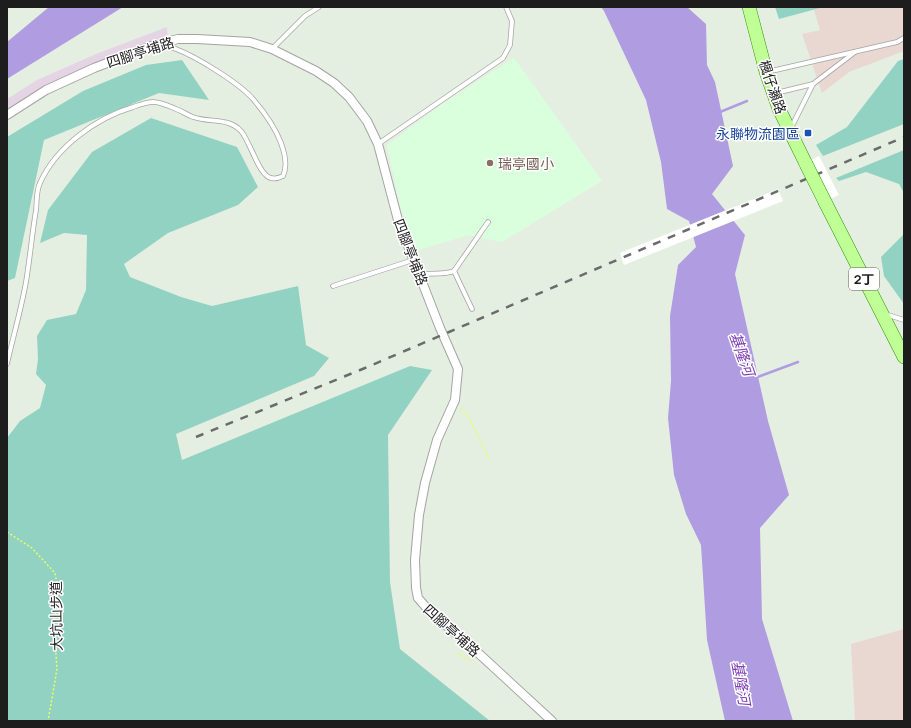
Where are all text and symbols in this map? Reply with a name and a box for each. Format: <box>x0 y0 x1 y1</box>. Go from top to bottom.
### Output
street label: 四腳亭埔路 <box>104 32 176 72</box>
street label: 楓仔瀨路 <box>755 57 791 117</box>
place label: 永聯物流園區 <box>716 124 800 143</box>
marker: 永聯物流園區 <box>803 128 813 138</box>
place label: 瑞亭國小 <box>498 154 554 173</box>
marker: 瑞亭國小 <box>485 158 495 168</box>
street label: 四腳亭埔路 <box>390 216 432 288</box>
road number: 2丁 <box>849 268 879 290</box>
water label: 基隆河 <box>724 329 761 382</box>
street label: 大坑山步道 <box>46 581 66 651</box>
street label: 四腳亭埔路 <box>420 600 484 660</box>
water label: 基隆河 <box>727 659 756 710</box>

